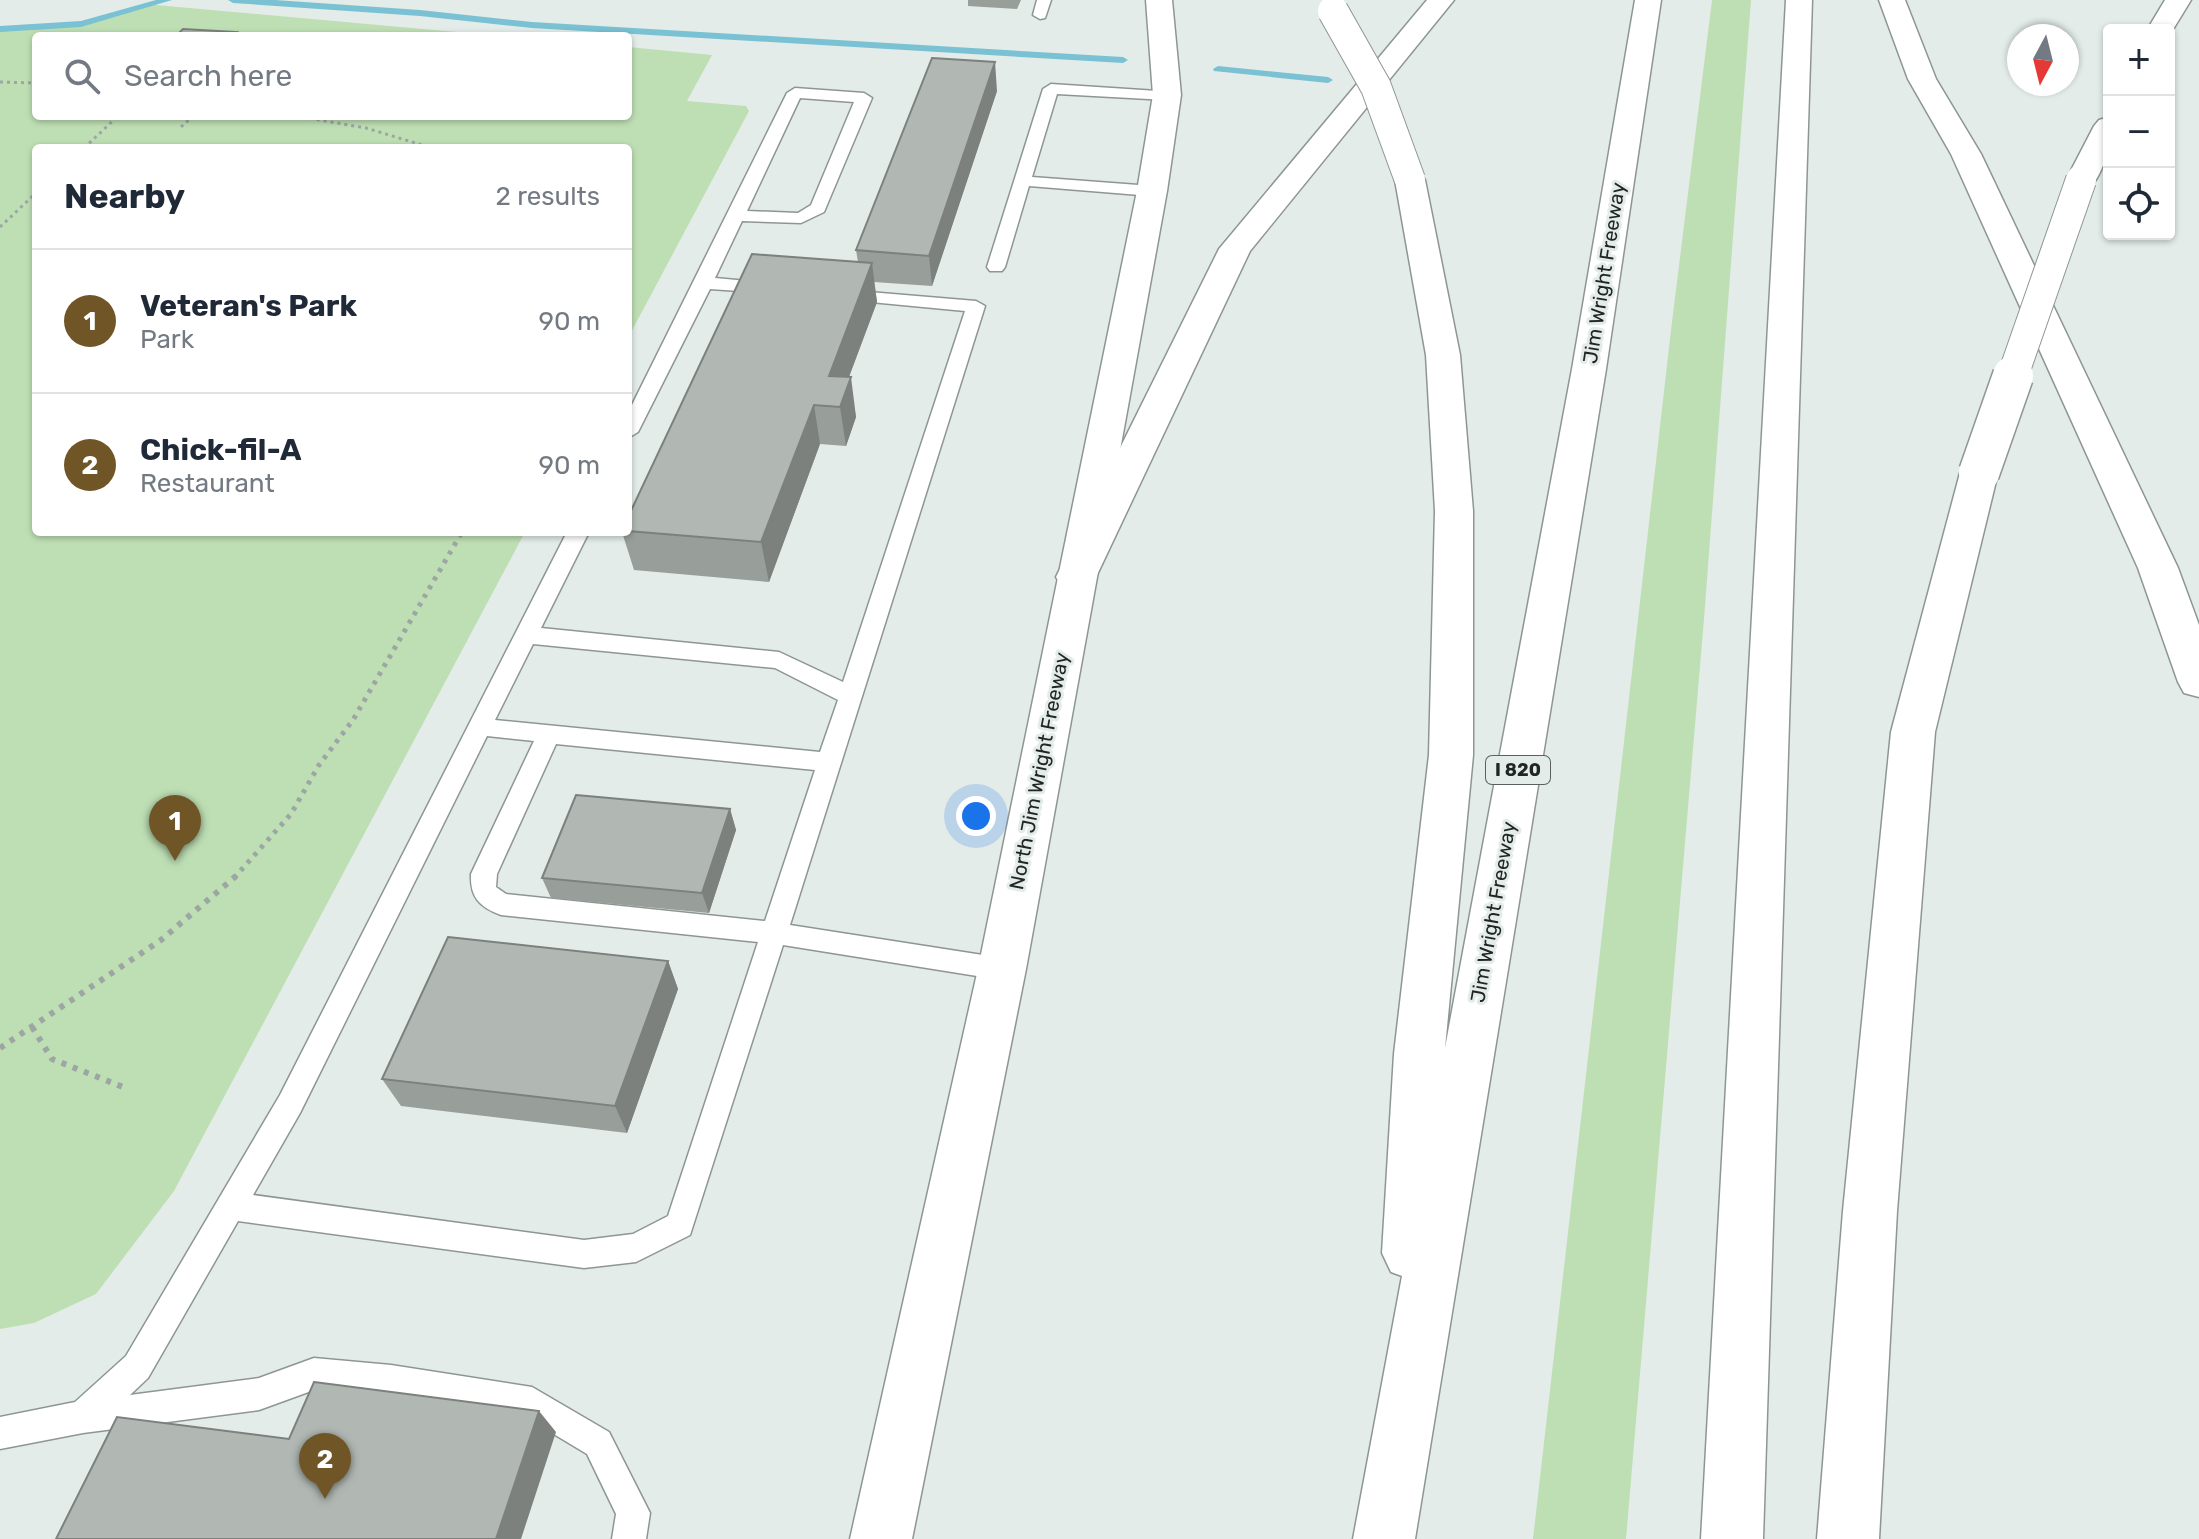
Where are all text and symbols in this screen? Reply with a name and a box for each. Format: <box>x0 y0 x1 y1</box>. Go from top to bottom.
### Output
north arrow <box>2007 24 2079 96</box>
map controls <box>2103 24 2175 240</box>
button: + <box>2103 24 2175 96</box>
search box <box>32 32 632 120</box>
icon: search <box>60 54 104 98</box>
text: Search here <box>124 58 292 94</box>
button: − <box>2103 96 2175 168</box>
button: locate <box>2103 168 2175 240</box>
text: Nearby <box>64 176 185 217</box>
text: 2 results <box>496 181 600 212</box>
street label: Jim Wright Freeway <box>1578 181 1630 365</box>
text: Veteran's Park <box>140 288 357 324</box>
text: 1 <box>84 306 96 337</box>
text: 90 m <box>539 306 600 337</box>
text: Park <box>140 324 194 355</box>
text: Chick-fil-A <box>140 432 302 468</box>
text: 2 <box>82 450 98 481</box>
text: 90 m <box>539 450 600 481</box>
text: Restaurant <box>140 468 275 499</box>
street label: North Jim Wright Freeway <box>1004 650 1074 892</box>
road number: I 820 <box>1486 756 1550 784</box>
pin: 1 <box>149 795 201 861</box>
your location <box>956 796 996 836</box>
street label: Jim Wright Freeway <box>1465 820 1521 1004</box>
pin: 2 <box>299 1433 351 1499</box>

